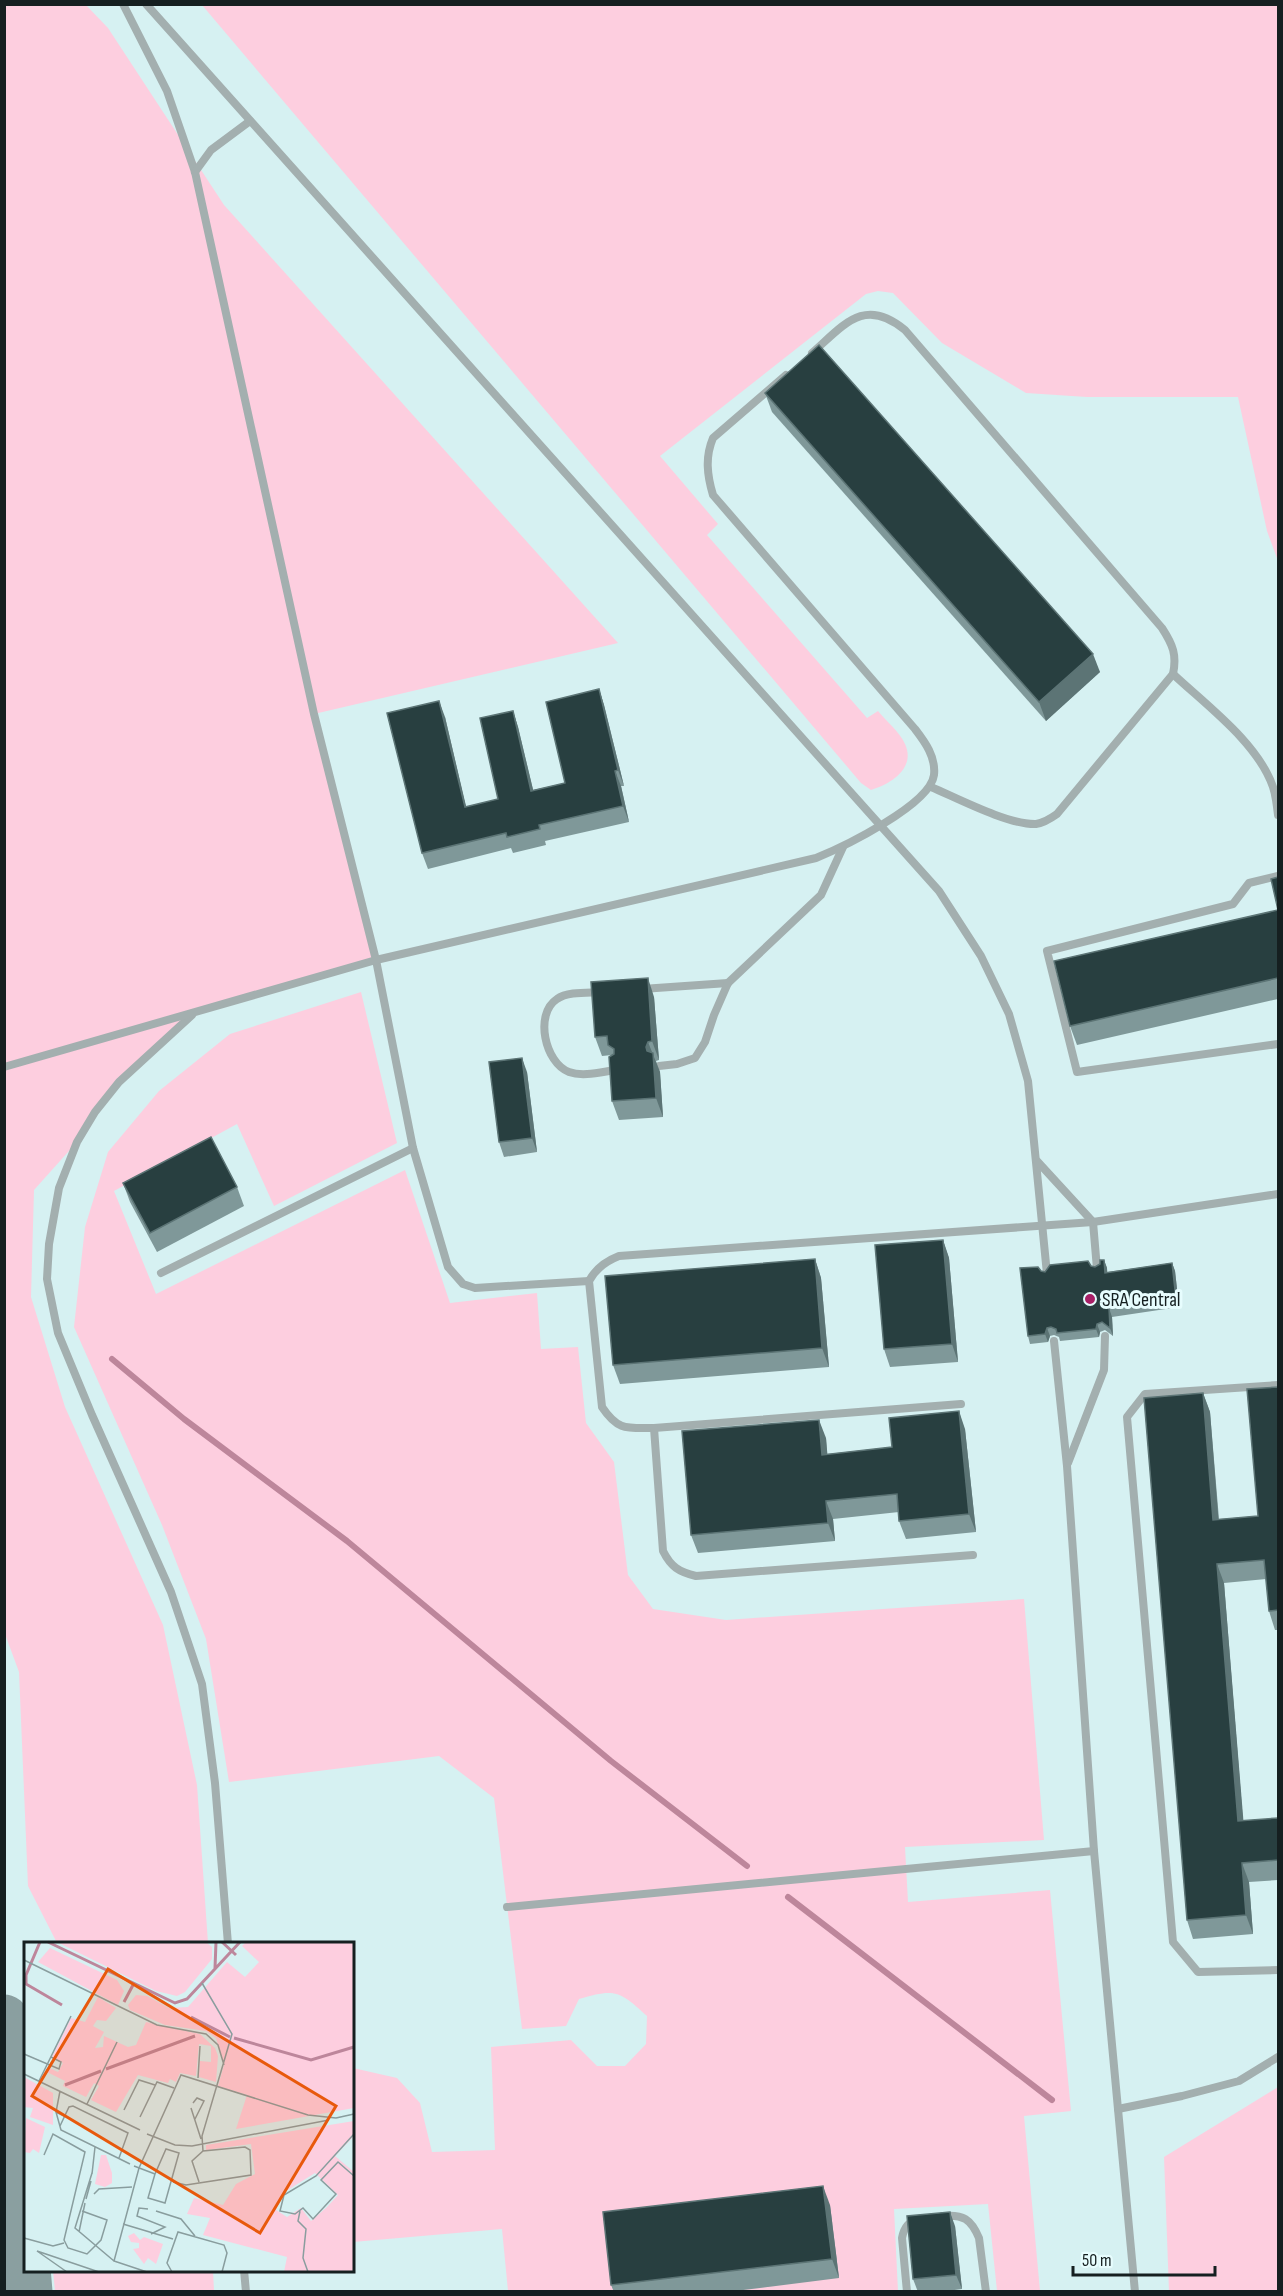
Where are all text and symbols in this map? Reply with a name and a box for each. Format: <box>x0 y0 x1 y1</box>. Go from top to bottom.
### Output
place label: SRA Central <box>1102 1288 1181 1312</box>
marker: SRA Central <box>1083 1292 1097 1306</box>
inset map <box>24 1942 354 2272</box>
scale bar <box>1073 2239 1216 2277</box>
text: 50 m <box>1082 2250 1112 2271</box>

